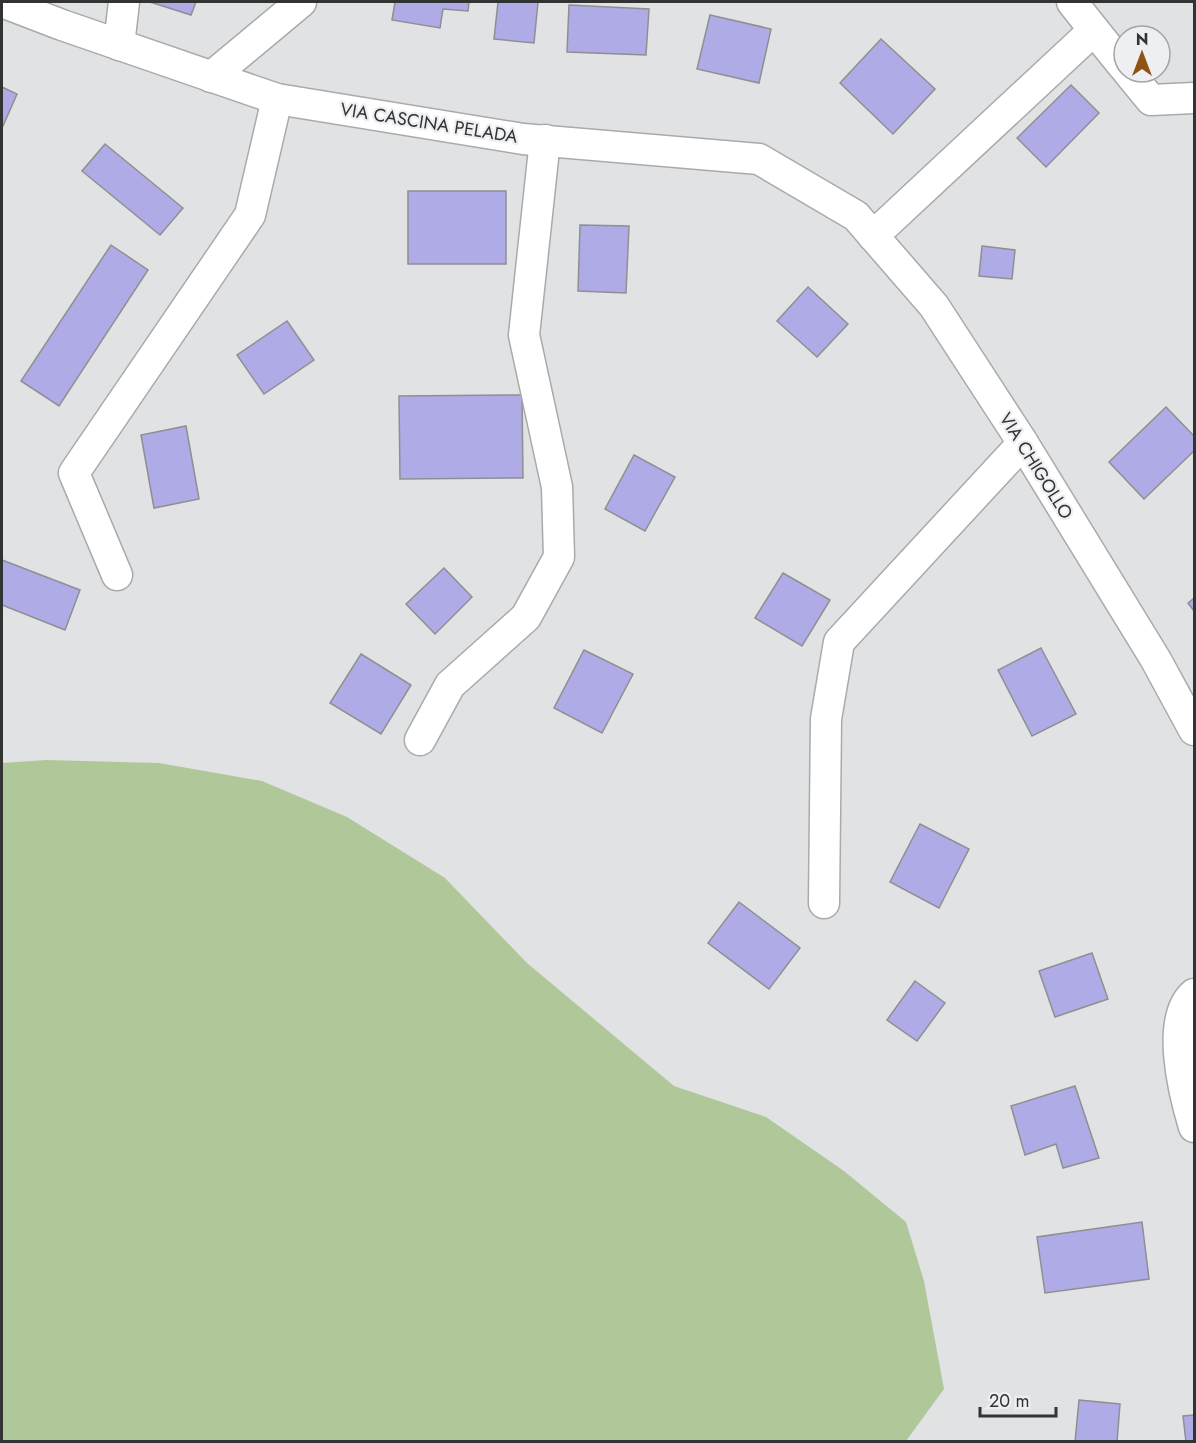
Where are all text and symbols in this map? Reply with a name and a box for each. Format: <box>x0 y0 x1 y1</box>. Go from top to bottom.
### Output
north arrow <box>1112 24 1172 84</box>
text: N <box>1136 28 1148 51</box>
street label: VIA CASCINA PELADA <box>338 96 520 150</box>
street label: VIA CHIGOLLO <box>993 408 1079 524</box>
scale bar <box>980 1380 1056 1418</box>
text: 20 m <box>989 1388 1029 1414</box>

